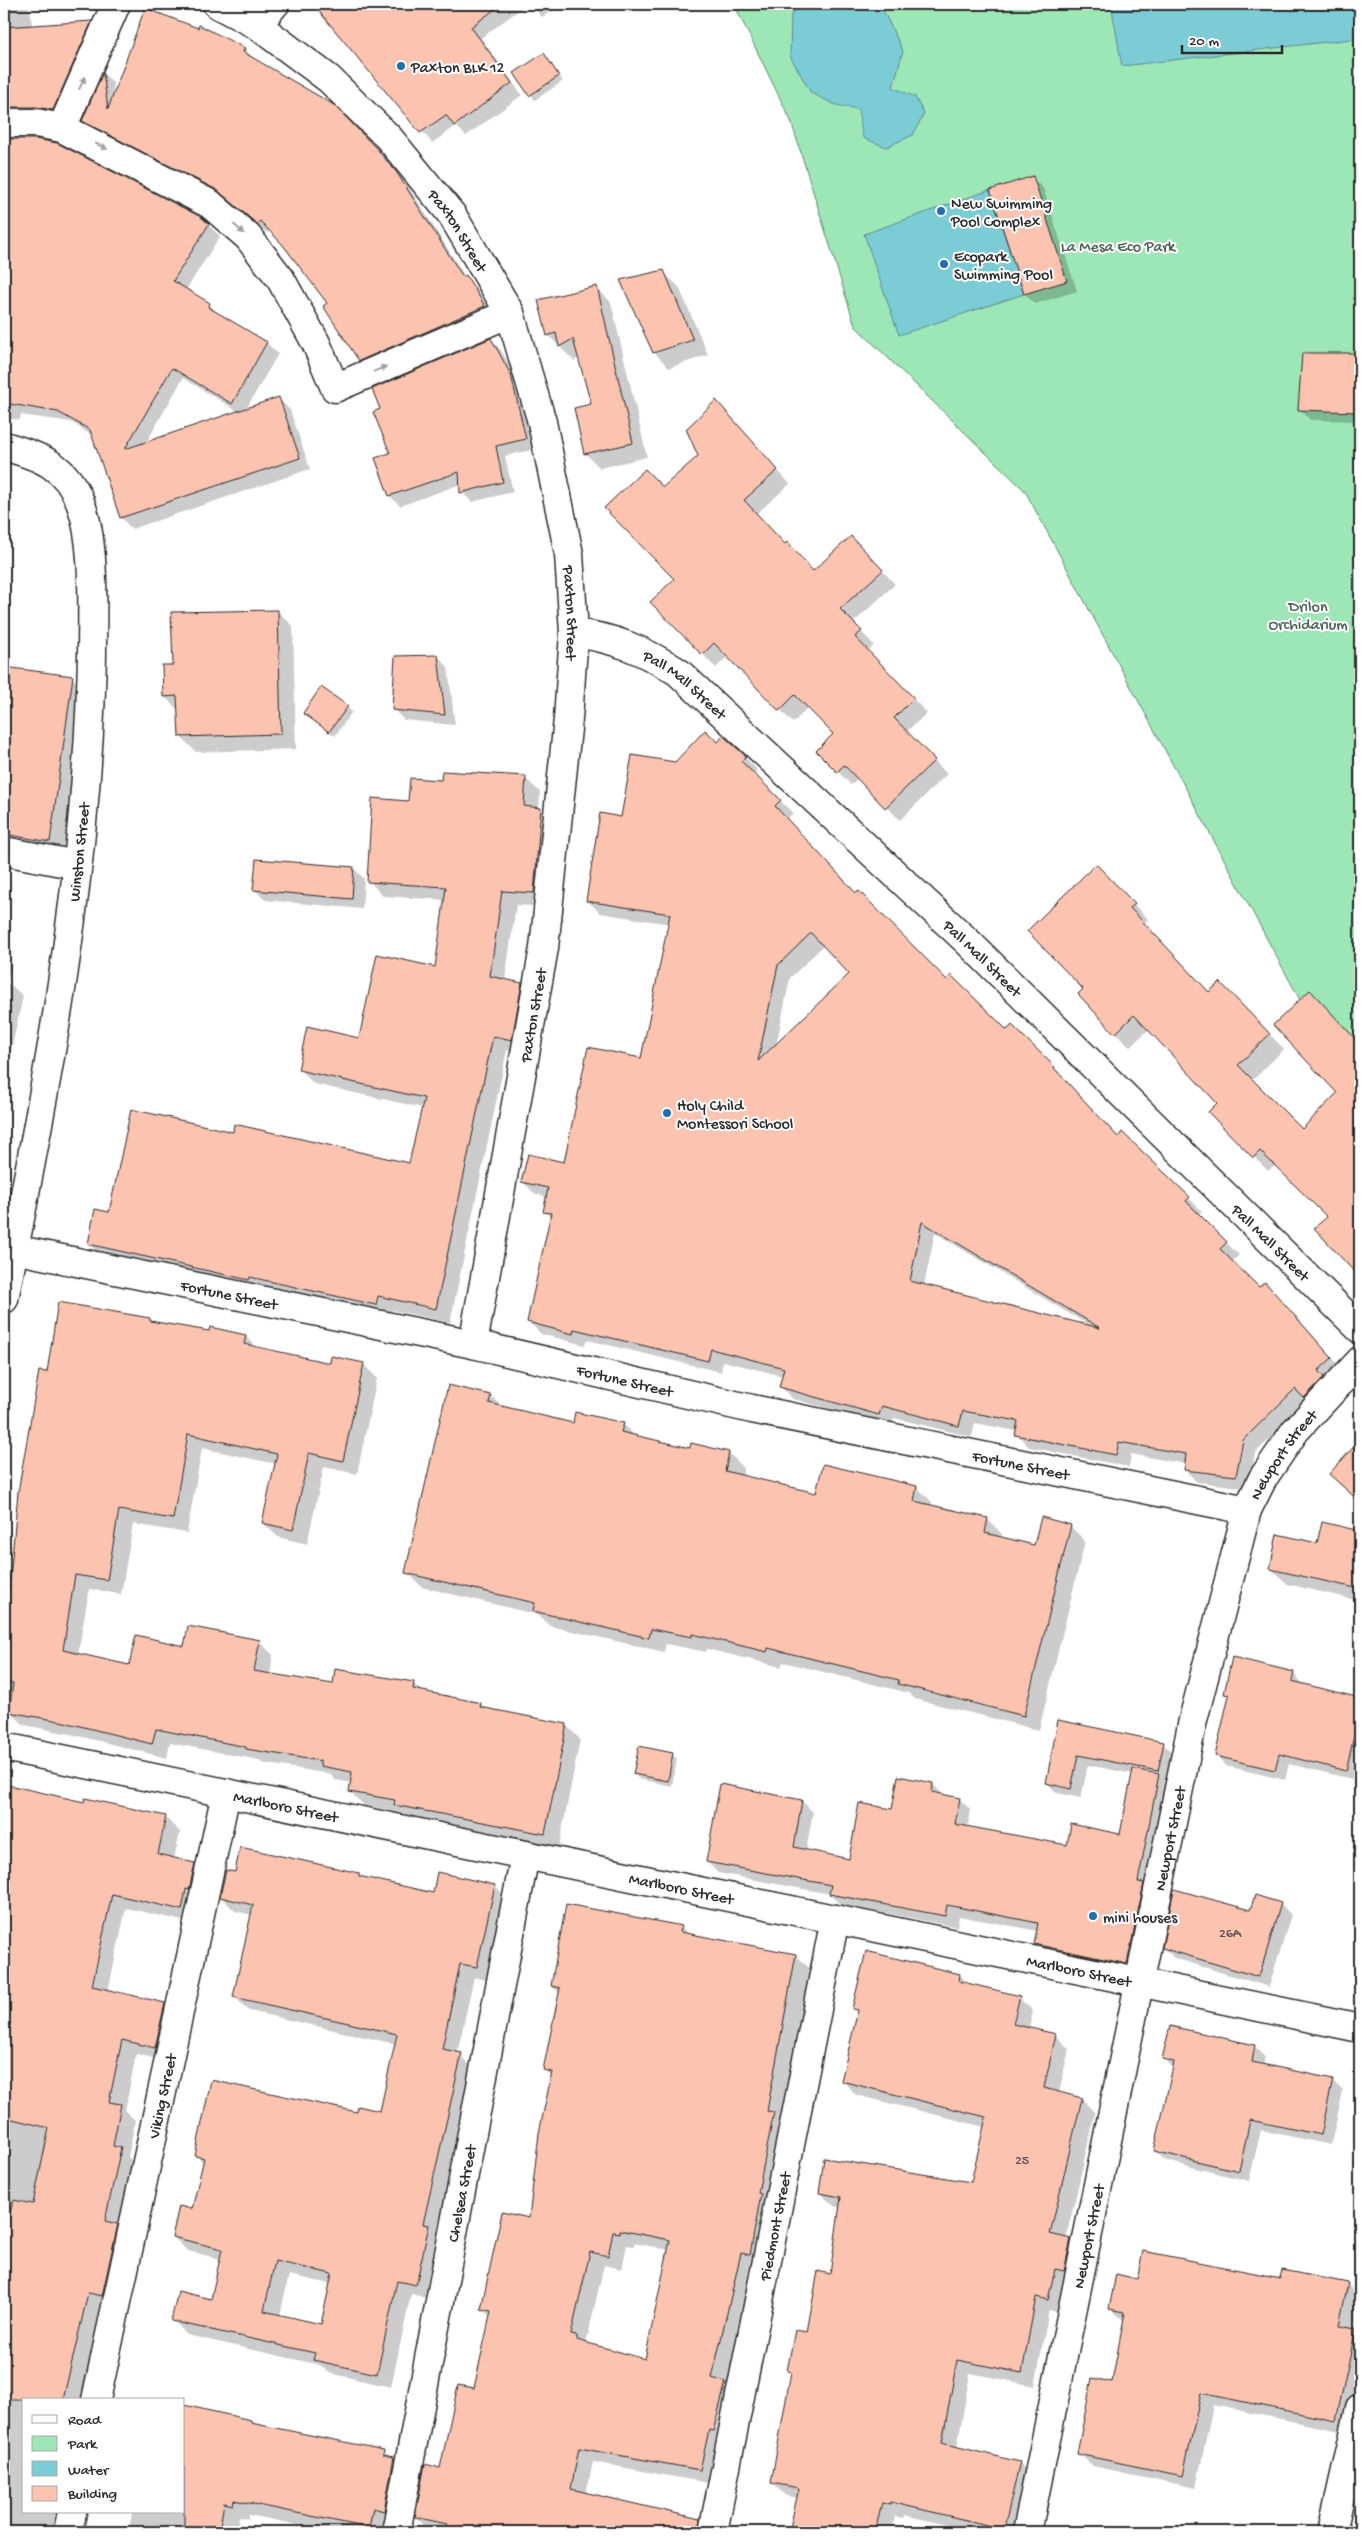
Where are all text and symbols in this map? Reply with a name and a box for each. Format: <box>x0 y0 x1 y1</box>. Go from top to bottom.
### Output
scale bar <box>1182 22 1282 54</box>
text: 20 m <box>1189 33 1219 51</box>
marker: Paxton BLK 12 <box>395 60 407 72</box>
place label: Paxton BLK 12 <box>410 60 504 79</box>
one-way arrow <box>78 76 86 90</box>
one-way arrow <box>93 141 108 150</box>
street label: Paxton Street <box>421 186 490 278</box>
place label: New Swimming Pool Complex <box>950 196 1052 233</box>
marker: New Swimming Pool Complex <box>935 205 947 217</box>
one-way arrow <box>233 223 245 234</box>
park label: La Mesa Eco Park <box>1061 239 1177 258</box>
place label: Ecopark Swimming Pool <box>954 249 1053 286</box>
marker: Ecopark Swimming Pool <box>938 258 950 270</box>
one-way arrow <box>373 365 387 373</box>
street label: Paxton Street <box>557 564 580 662</box>
park label: Drilon Orchidarium <box>1268 599 1348 636</box>
street label: Pall Mall Street <box>638 647 730 726</box>
street label: Winston Street <box>67 800 96 903</box>
street label: Pall Mall Street <box>937 917 1025 1003</box>
street label: Paxton Street <box>518 966 553 1065</box>
place label: Holy Child Montessori School <box>677 1098 793 1135</box>
marker: Holy Child Montessori School <box>661 1107 673 1119</box>
street label: Pall Mall Street <box>1225 1201 1313 1288</box>
street label: Fortune Street <box>177 1278 280 1317</box>
street label: Fortune Street <box>573 1362 676 1404</box>
street label: Newport Street <box>1248 1406 1324 1504</box>
street label: Fortune Street <box>969 1448 1072 1487</box>
street label: Newport Street <box>1152 1784 1192 1893</box>
street label: Marlboro Street <box>231 1789 341 1829</box>
street label: Marlboro Street <box>627 1871 736 1911</box>
marker: mini houses <box>1087 1910 1099 1922</box>
place label: mini houses <box>1103 1910 1178 1929</box>
house number: 26A <box>1219 1926 1242 1943</box>
street label: Marlboro Street <box>1024 1953 1134 1994</box>
street label: Viking Street <box>146 2051 183 2142</box>
street label: Chelsea Street <box>445 2142 483 2244</box>
house number: 25 <box>1015 2153 1029 2170</box>
street label: Piedmont Street <box>757 2169 798 2284</box>
street label: Newport Street <box>1071 2182 1111 2291</box>
legend <box>22 2398 185 2514</box>
text: Road <box>68 2412 102 2430</box>
text: Park <box>67 2436 98 2454</box>
text: Water <box>68 2462 110 2480</box>
text: Building <box>67 2486 117 2504</box>

